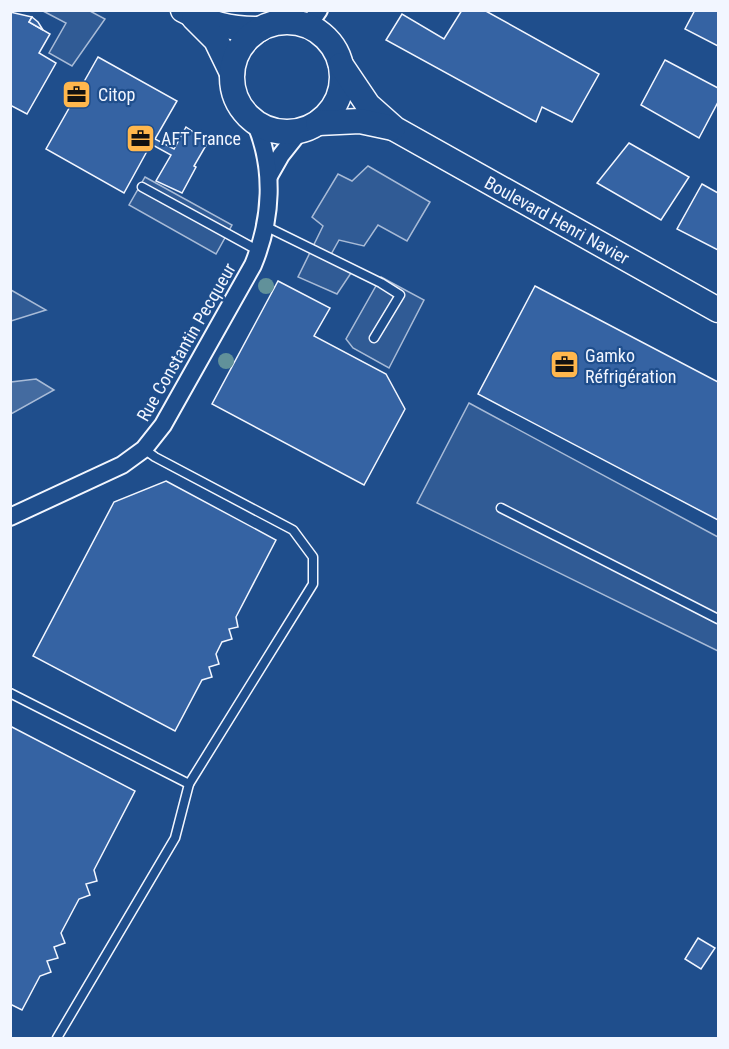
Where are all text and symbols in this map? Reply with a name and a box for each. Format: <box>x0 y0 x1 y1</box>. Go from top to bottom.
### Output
office icon: Citop <box>61 78 93 110</box>
place label: Citop <box>98 84 136 105</box>
office icon: AFT France <box>124 122 156 154</box>
place label: AFT France <box>161 128 241 149</box>
street label: Boulevard Henri Navier <box>481 172 633 269</box>
street label: Rue Constantin Pecqueur <box>132 259 240 425</box>
place label: Gamko Réfrigération <box>585 345 677 387</box>
office icon: Gamko Réfrigération <box>548 349 580 381</box>

